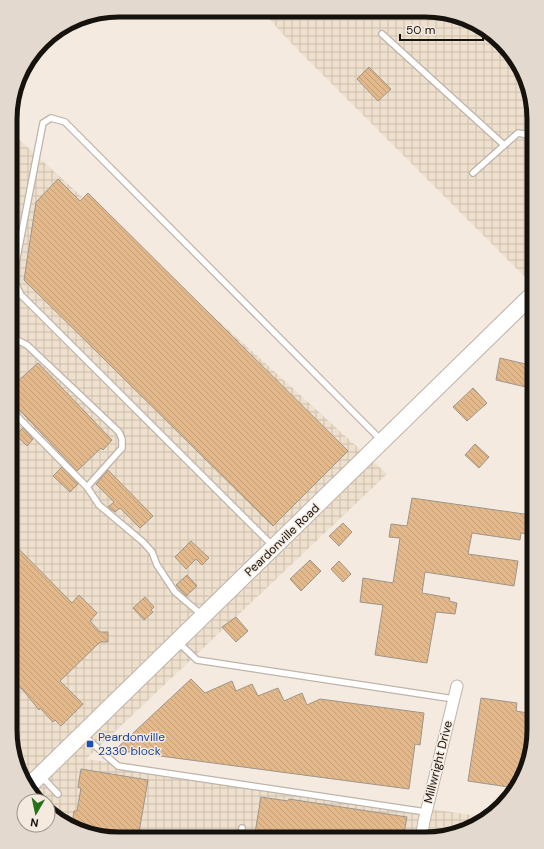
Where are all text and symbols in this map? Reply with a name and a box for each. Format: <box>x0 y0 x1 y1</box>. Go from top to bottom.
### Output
scale bar <box>400 16 483 42</box>
text: 50 m <box>406 22 435 38</box>
street label: Peardonville Road <box>241 500 323 580</box>
street label: Millwright Drive <box>420 719 456 805</box>
place label: Peardonville 2330 block <box>98 729 165 759</box>
marker: Peardonville 2330 block <box>85 739 95 749</box>
north arrow <box>16 793 56 833</box>
text: N <box>29 815 39 830</box>

